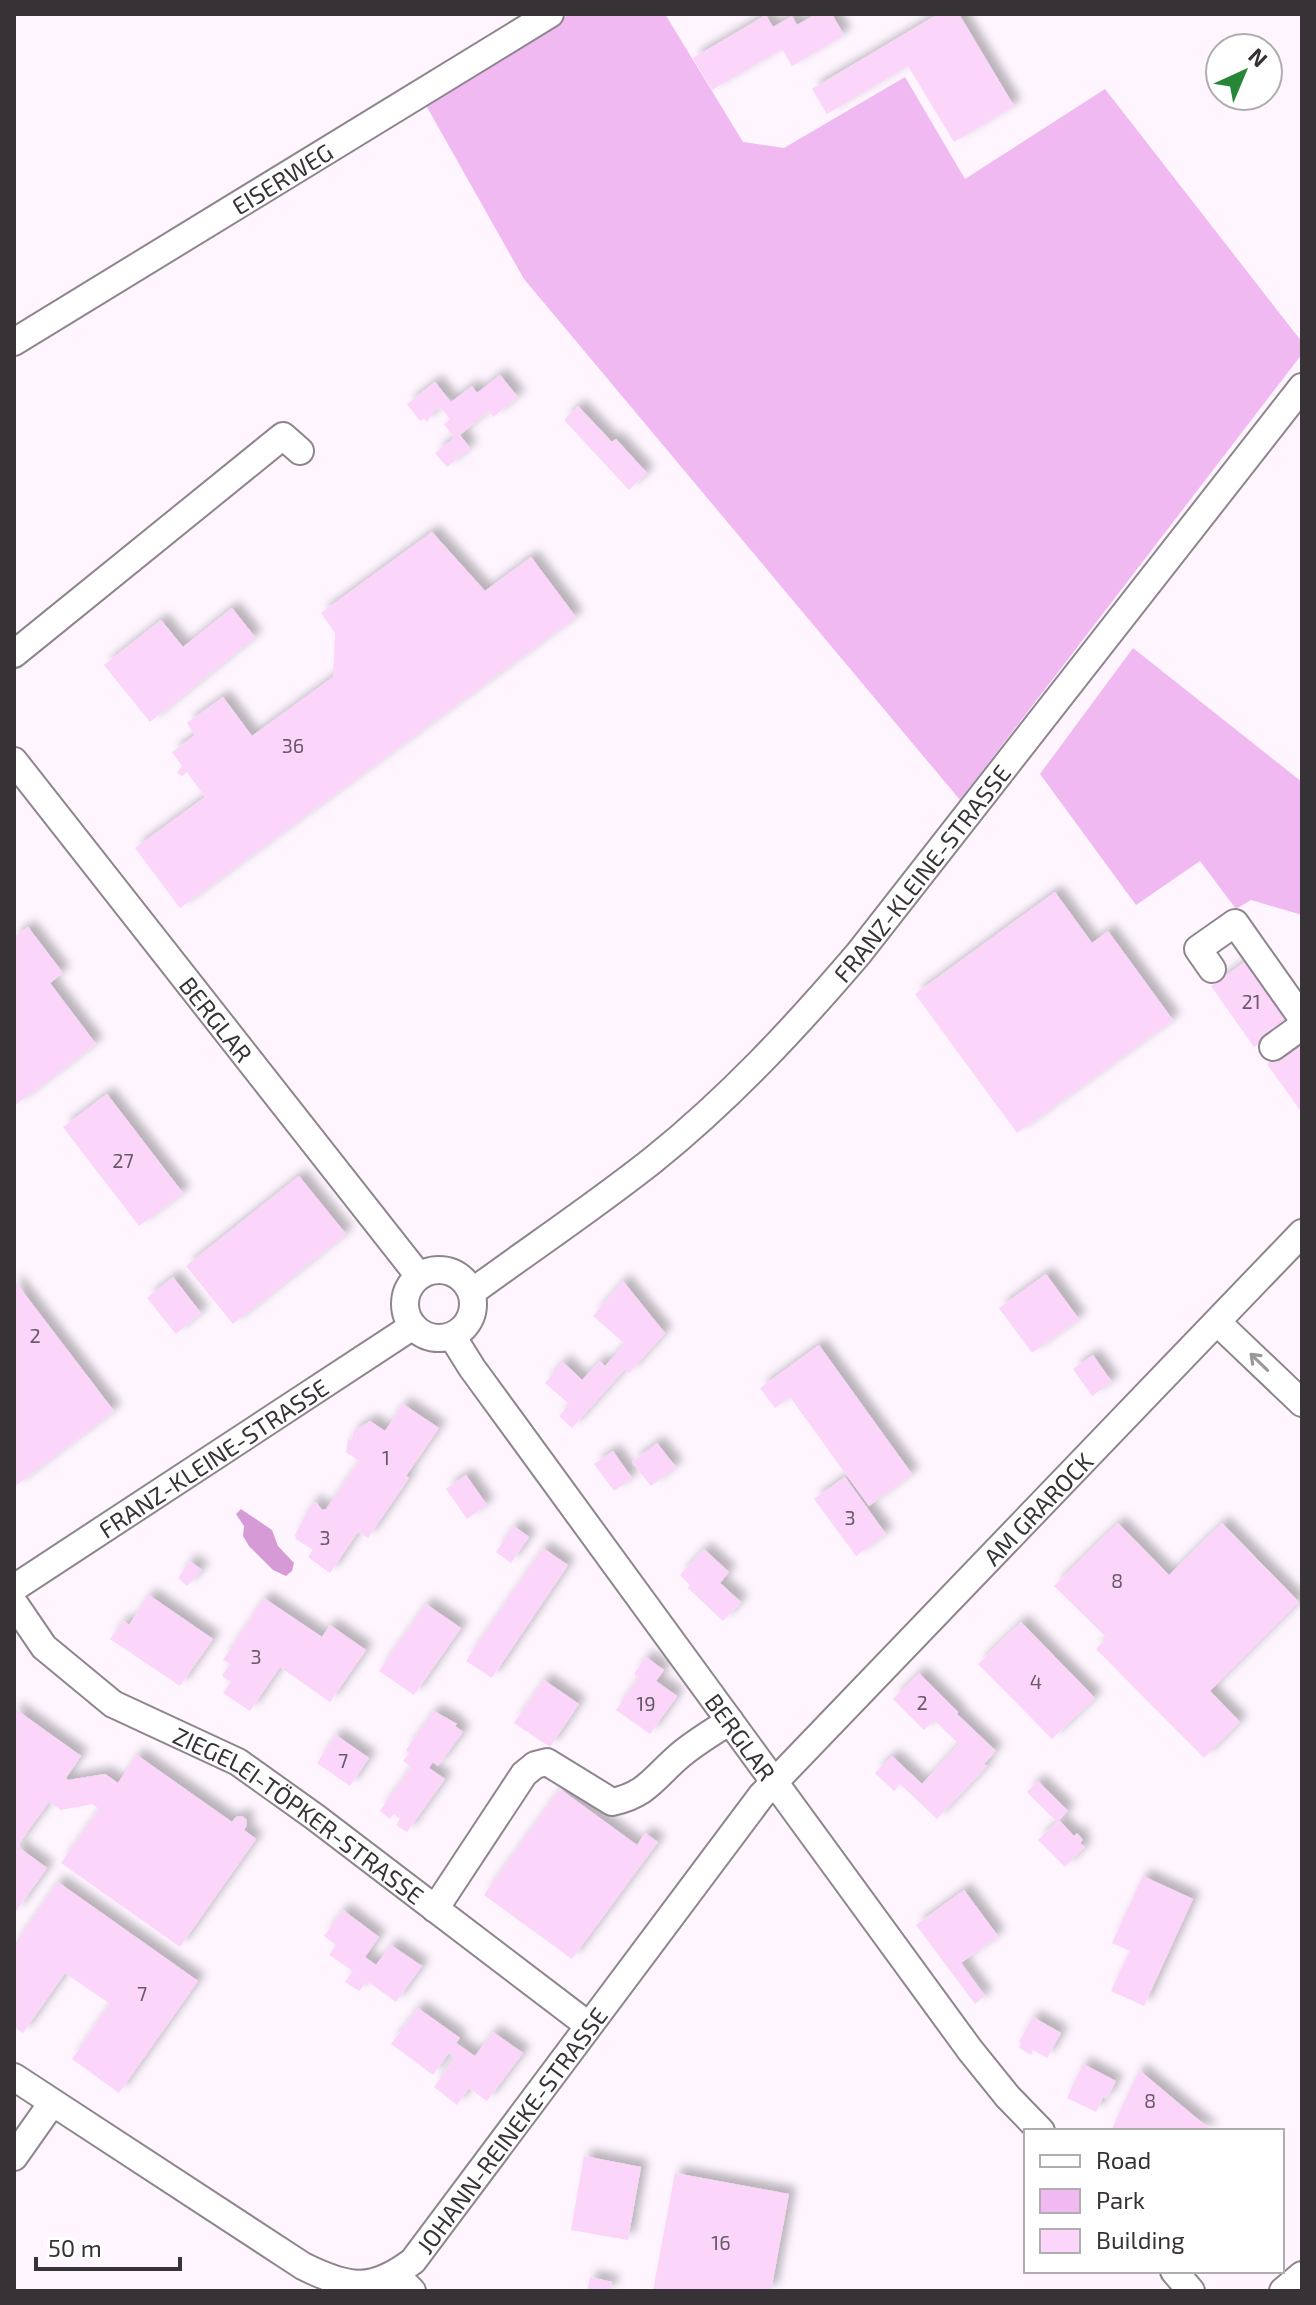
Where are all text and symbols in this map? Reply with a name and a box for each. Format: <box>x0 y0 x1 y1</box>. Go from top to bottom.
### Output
north arrow <box>1204 32 1284 112</box>
text: N <box>1244 42 1273 72</box>
street label: EISERWEG <box>226 136 337 220</box>
house number: 36 <box>282 733 304 757</box>
street label: FRANZ-KLEINE-STRASSE <box>827 758 1016 987</box>
street label: BERGLAR <box>174 970 259 1067</box>
house number: 21 <box>1241 989 1261 1013</box>
house number: 27 <box>112 1148 134 1172</box>
house number: 2 <box>29 1323 41 1347</box>
one-way arrow <box>1249 1353 1269 1372</box>
street label: FRANZ-KLEINE-STRASSE <box>93 1372 333 1543</box>
house number: 1 <box>382 1445 390 1469</box>
street label: AM GRAROCK <box>977 1446 1098 1571</box>
house number: 3 <box>844 1505 856 1529</box>
house number: 3 <box>319 1525 331 1549</box>
house number: 8 <box>1111 1568 1123 1592</box>
house number: 3 <box>250 1644 262 1668</box>
house number: 4 <box>1030 1669 1042 1693</box>
street label: BERGLAR <box>700 1687 782 1786</box>
house number: 2 <box>916 1690 928 1714</box>
house number: 19 <box>636 1691 656 1715</box>
street label: ZIEGELEI-TÖPKER-STRASSE <box>169 1720 430 1909</box>
house number: 7 <box>338 1748 348 1772</box>
house number: 7 <box>137 1981 147 2005</box>
street label: JOHANN-REINEKE-STRASSE <box>410 2001 613 2259</box>
house number: 8 <box>1144 2088 1156 2112</box>
legend <box>1024 2129 1284 2273</box>
text: Road <box>1096 2145 1151 2174</box>
text: Park <box>1096 2185 1145 2214</box>
scale bar <box>36 2221 180 2271</box>
text: Building <box>1096 2225 1185 2254</box>
house number: 16 <box>711 2230 731 2254</box>
text: 50 m <box>48 2233 102 2262</box>

